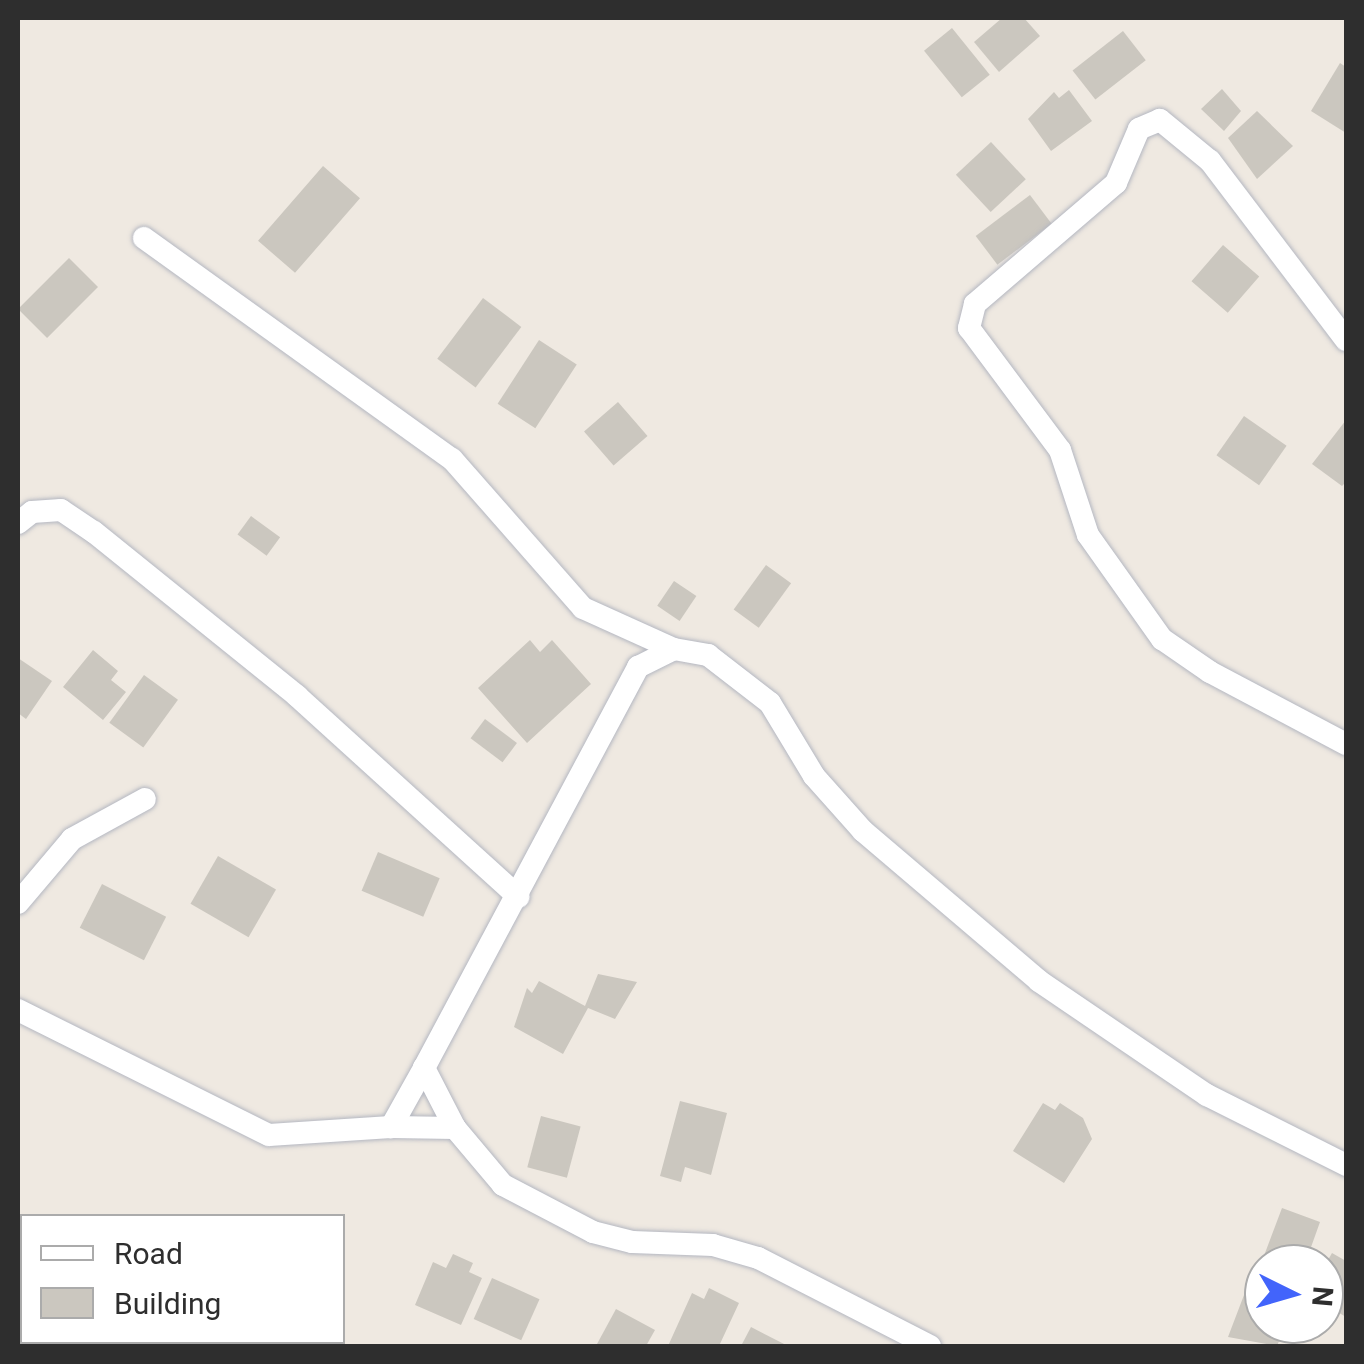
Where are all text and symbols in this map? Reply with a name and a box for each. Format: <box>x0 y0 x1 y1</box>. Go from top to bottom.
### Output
legend <box>20 1214 345 1344</box>
text: Road <box>114 1236 183 1271</box>
north arrow <box>1244 1244 1344 1344</box>
text: N <box>1305 1285 1340 1308</box>
text: Building <box>114 1286 221 1321</box>

